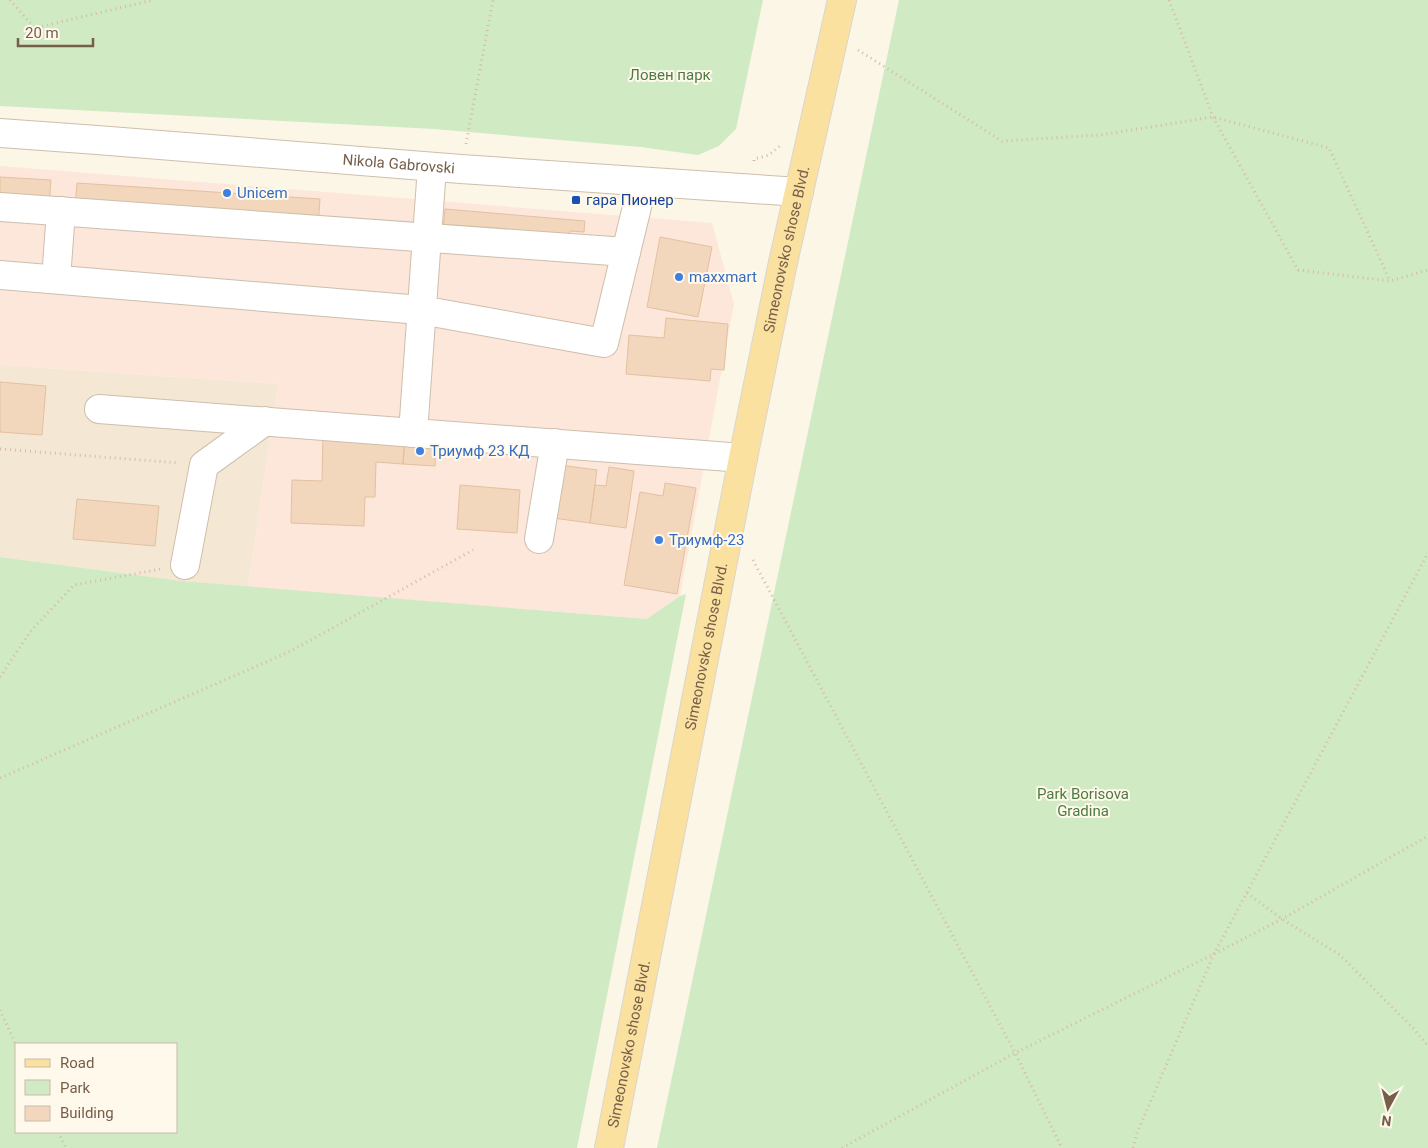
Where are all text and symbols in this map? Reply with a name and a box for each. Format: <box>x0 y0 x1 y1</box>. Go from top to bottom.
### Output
scale bar <box>18 15 92 47</box>
text: 20 m <box>25 24 59 42</box>
park label: Ловен парк <box>629 66 711 84</box>
street label: Nikola Gabrovski <box>342 151 456 177</box>
street label: Simeonovsko shose Blvd. <box>760 164 813 335</box>
place label: Unicem <box>237 184 288 202</box>
marker: Unicem <box>221 187 233 199</box>
place label: гара Пионер <box>586 191 674 209</box>
marker: гара Пионер <box>570 194 582 206</box>
place label: maxxmart <box>689 268 757 286</box>
marker: maxxmart <box>673 271 685 283</box>
place label: Триумф 23 КД <box>430 442 530 460</box>
marker: Триумф 23 КД <box>414 445 426 457</box>
place label: Триумф-23 <box>669 531 744 549</box>
marker: Триумф-23 <box>653 534 665 546</box>
street label: Simeonovsko shose Blvd. <box>681 561 732 732</box>
park label: Park Borisova Gradina <box>1037 785 1129 820</box>
street label: Simeonovsko shose Blvd. <box>604 959 654 1129</box>
legend <box>15 1043 178 1133</box>
text: Road <box>60 1054 94 1072</box>
text: Park <box>60 1079 91 1097</box>
north arrow <box>1363 1083 1413 1133</box>
text: Building <box>60 1104 114 1122</box>
text: N <box>1381 1112 1392 1129</box>

